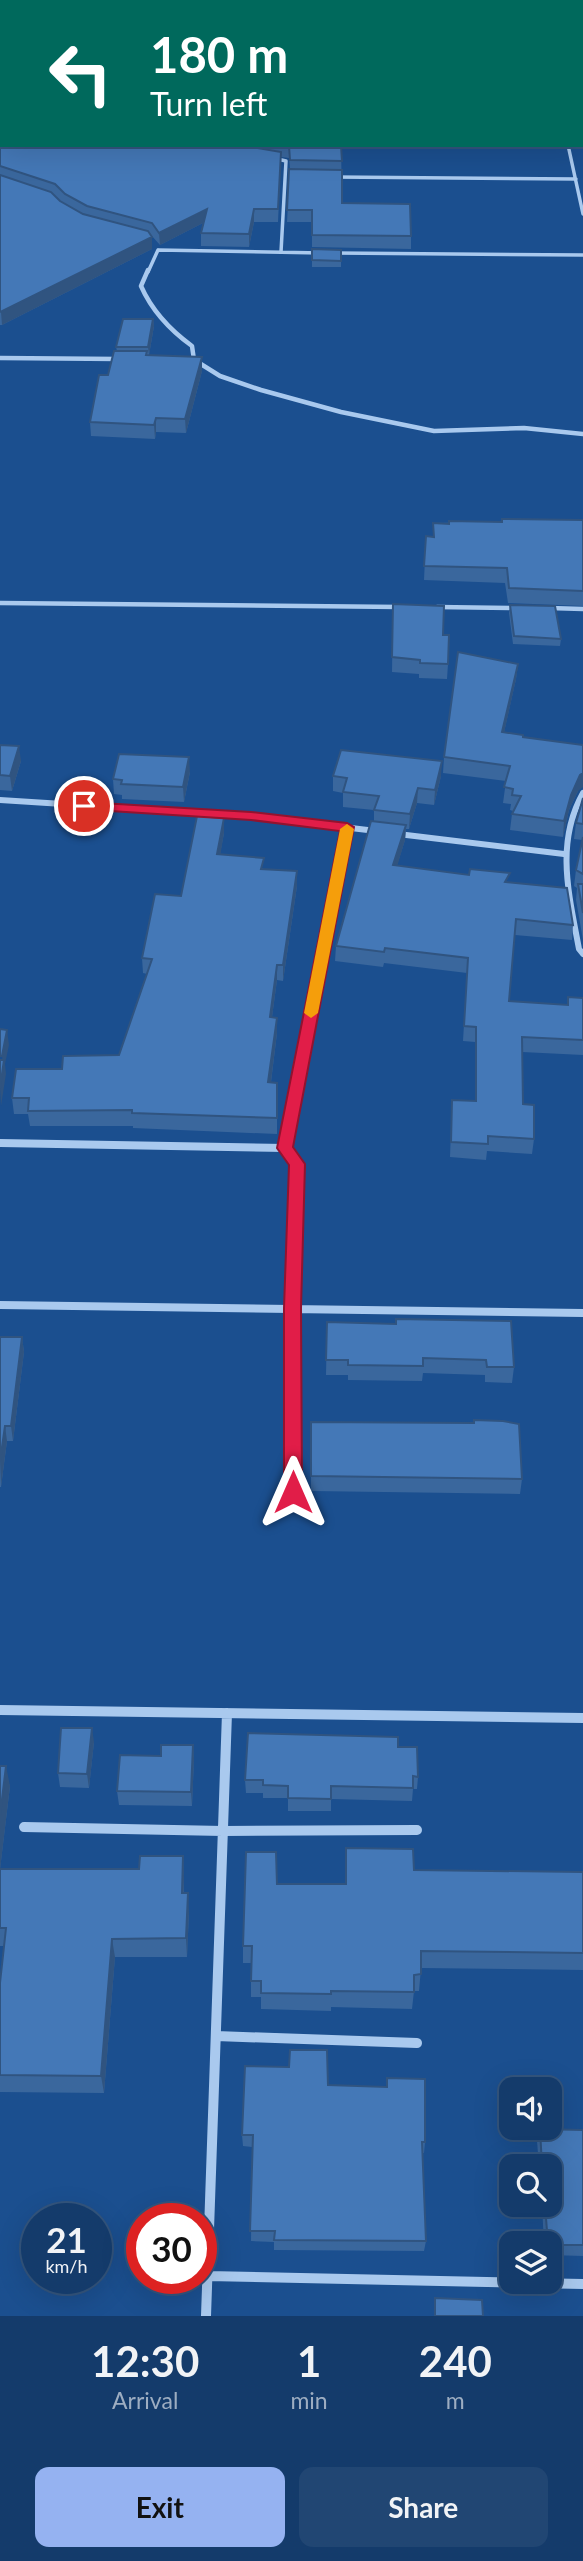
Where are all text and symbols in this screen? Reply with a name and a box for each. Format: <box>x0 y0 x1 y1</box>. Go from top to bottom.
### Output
text: 180 m <box>150 25 288 83</box>
icon: left <box>35 28 126 119</box>
text: Turn left <box>150 84 267 123</box>
pin <box>54 776 114 836</box>
icon: arrive <box>65 787 103 825</box>
position arrow <box>256 1455 330 1529</box>
map controls <box>499 2077 562 2294</box>
button: sound <box>499 2077 562 2140</box>
button: search <box>499 2154 562 2217</box>
speed limit sign: 30 <box>126 2203 217 2294</box>
text: 21 <box>46 2218 87 2260</box>
button: layers <box>499 2231 562 2294</box>
text: km/h <box>45 2255 88 2277</box>
text: 12:30 <box>91 2336 199 2386</box>
text: 1 <box>297 2336 321 2386</box>
text: 240 <box>419 2336 492 2386</box>
text: Arrival <box>112 2386 178 2414</box>
text: min <box>290 2386 328 2414</box>
text: m <box>446 2386 465 2414</box>
button: Exit <box>35 2467 285 2547</box>
button: Share <box>299 2467 548 2547</box>

